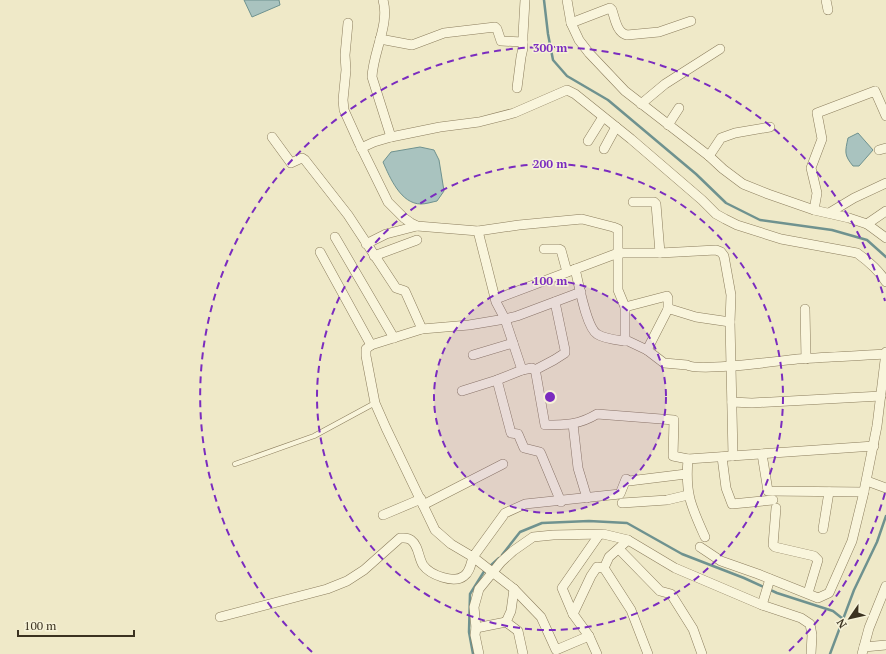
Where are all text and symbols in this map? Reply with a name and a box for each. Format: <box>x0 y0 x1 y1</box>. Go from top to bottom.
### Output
text: 300 m <box>533 40 567 55</box>
text: 200 m <box>533 156 567 171</box>
text: 100 m <box>533 273 567 288</box>
centre of rings <box>543 390 557 404</box>
north arrow <box>830 598 870 638</box>
scale bar <box>18 612 134 638</box>
text: N <box>833 616 850 631</box>
text: 100 m <box>24 618 57 633</box>

